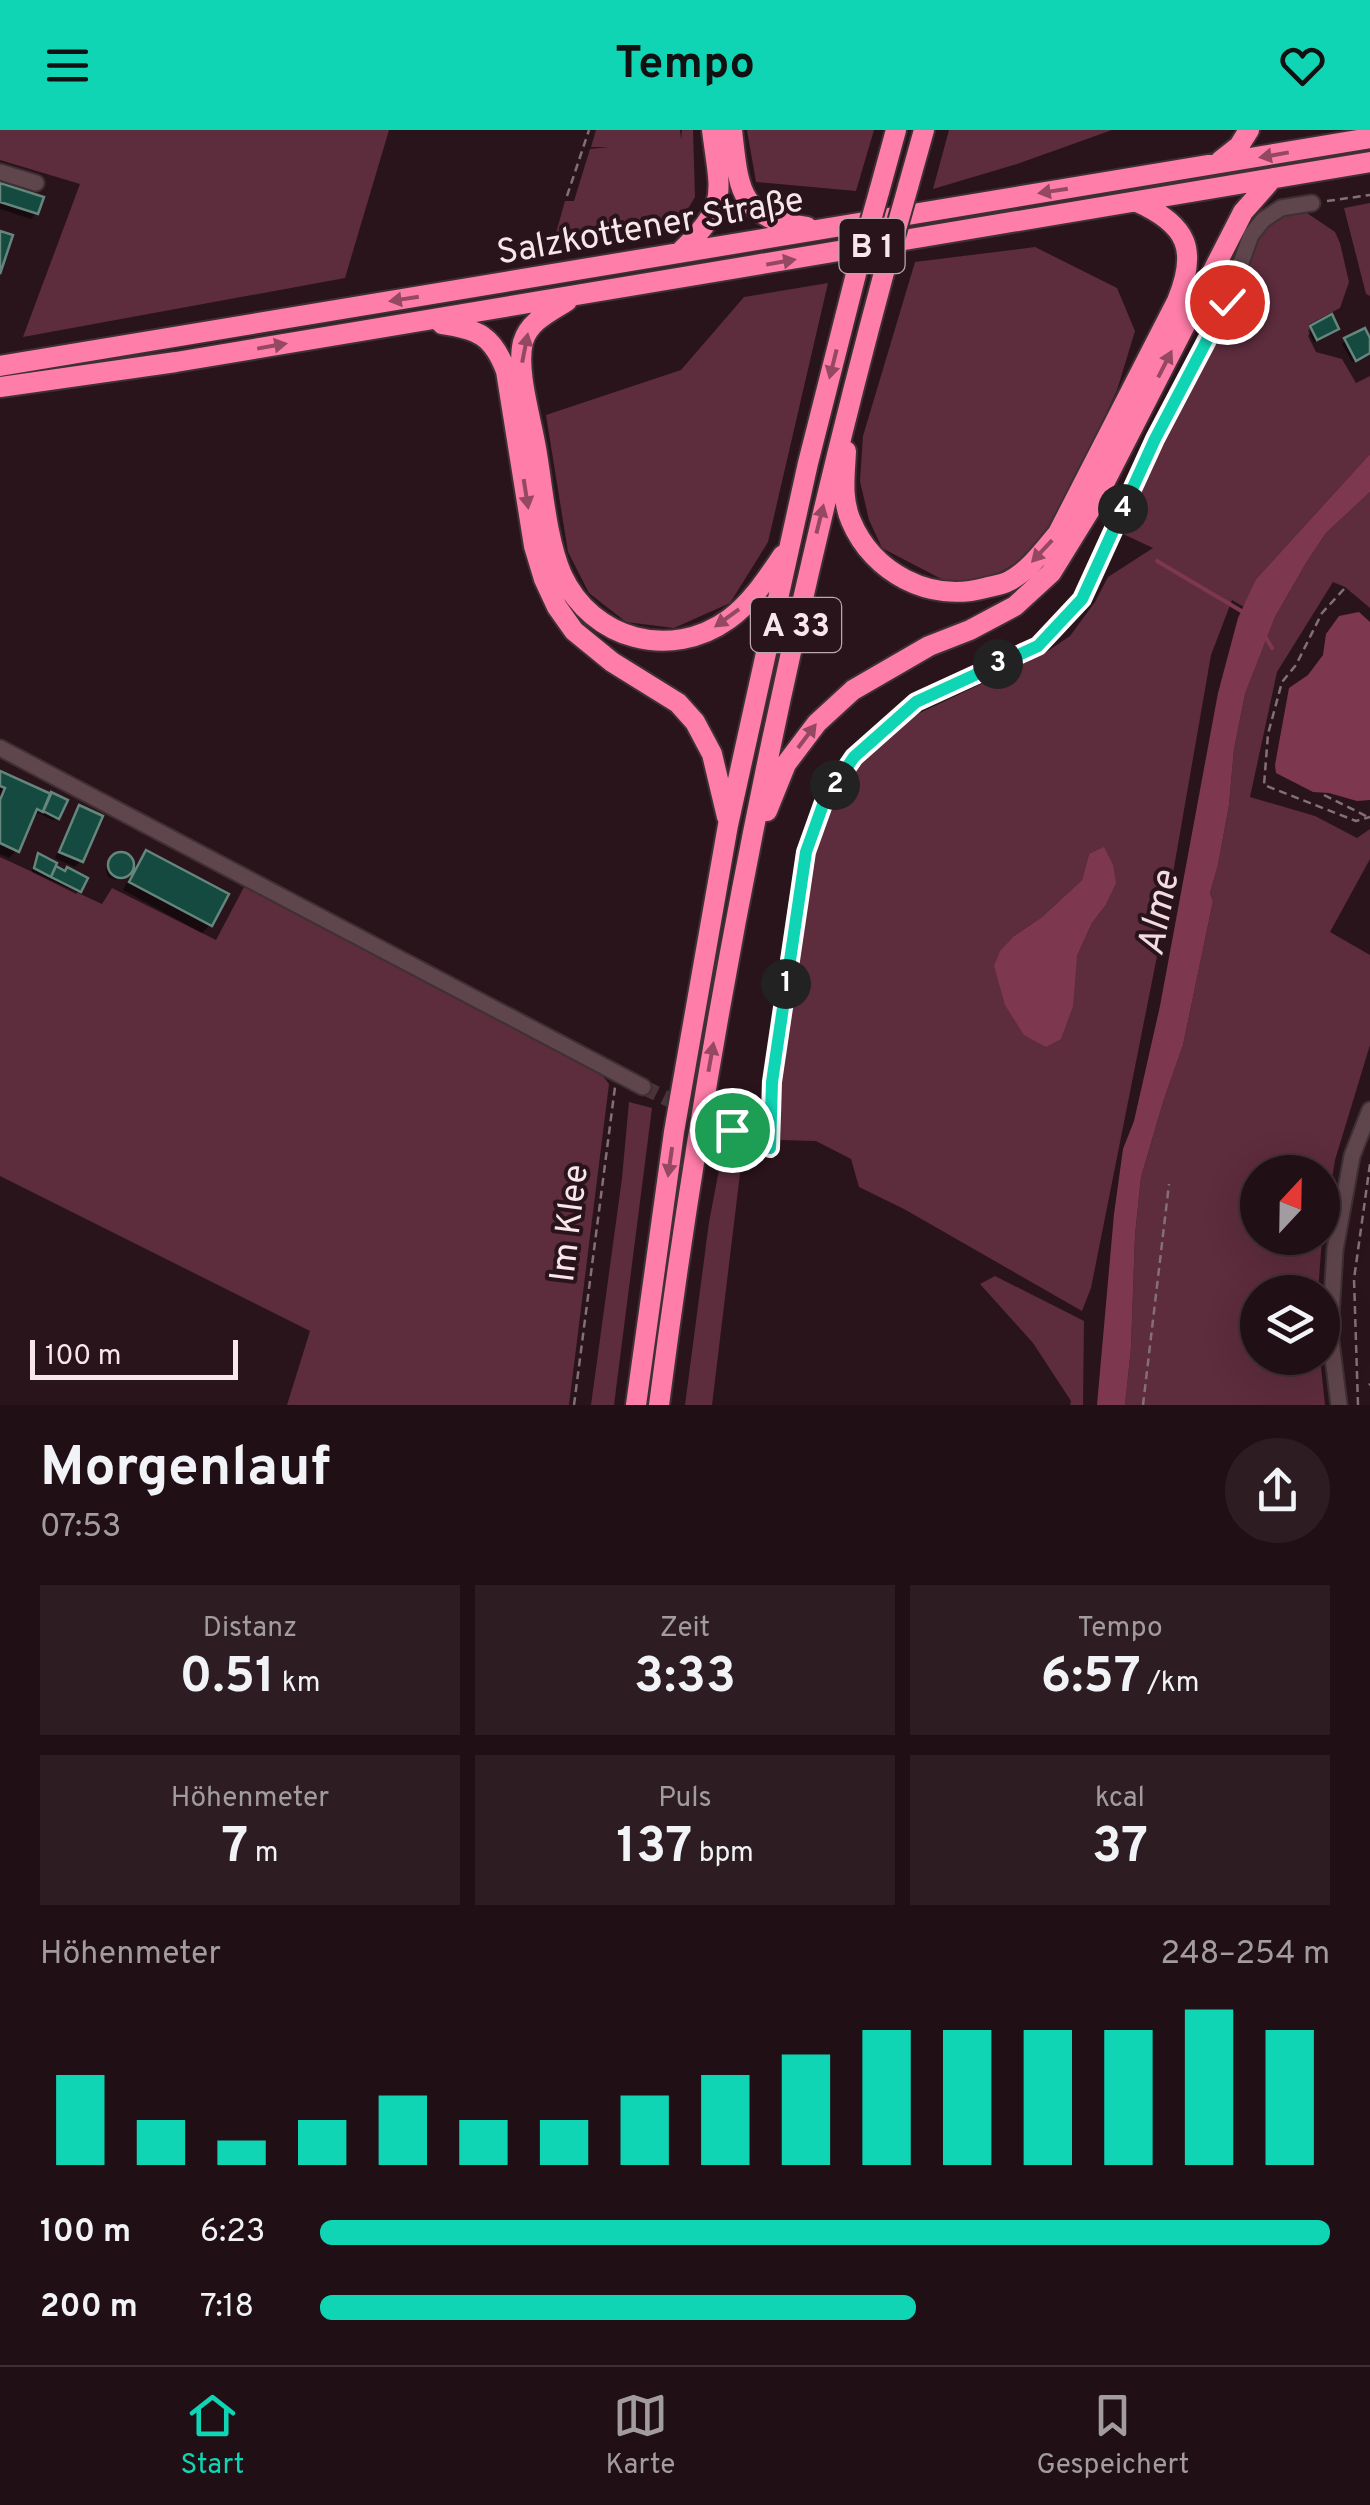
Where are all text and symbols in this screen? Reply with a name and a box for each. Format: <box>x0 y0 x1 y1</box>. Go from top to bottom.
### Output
text: Tempo <box>615 37 755 94</box>
icon: menu <box>40 38 95 93</box>
icon: heart <box>1275 38 1330 93</box>
one-way arrow <box>1258 148 1289 163</box>
street label: Salzkottener Straße <box>494 179 807 277</box>
one-way arrow <box>1037 184 1068 199</box>
road number: B 1 <box>840 219 904 273</box>
one-way arrow <box>766 254 797 269</box>
pin <box>1185 260 1270 345</box>
icon: check <box>1200 275 1255 330</box>
one-way arrow <box>388 292 419 308</box>
one-way arrow <box>518 332 534 363</box>
one-way arrow <box>256 338 288 353</box>
one-way arrow <box>825 349 841 380</box>
one-way arrow <box>1156 350 1173 379</box>
one-way arrow <box>519 479 534 510</box>
pin: 4 <box>1098 484 1148 534</box>
text: 4 <box>1114 491 1132 527</box>
one-way arrow <box>813 503 828 534</box>
one-way arrow <box>1031 539 1054 563</box>
road number: A 33 <box>751 598 841 652</box>
one-way arrow <box>714 608 740 627</box>
pin: 3 <box>973 639 1023 689</box>
text: 3 <box>990 646 1006 682</box>
one-way arrow <box>797 723 817 749</box>
pin: 2 <box>810 760 860 810</box>
text: 2 <box>826 767 844 803</box>
water label: Alme <box>1128 867 1193 960</box>
pin: 1 <box>761 959 811 1009</box>
text: 1 <box>780 966 792 1002</box>
one-way arrow <box>704 1041 719 1073</box>
pin <box>690 1088 775 1173</box>
icon: arrive <box>705 1103 760 1158</box>
one-way arrow <box>662 1147 678 1178</box>
north arrow <box>1240 1155 1340 1255</box>
map controls <box>1240 1155 1340 1375</box>
street label: Im Klee <box>542 1162 600 1285</box>
button: layers <box>1240 1275 1340 1375</box>
scale bar <box>30 1335 238 1380</box>
text: 100 m <box>45 1339 121 1375</box>
text: Morgenlauf <box>40 1435 330 1505</box>
button: share <box>1225 1438 1330 1543</box>
text: 07:53 <box>40 1508 121 1548</box>
text: Distanz <box>203 1611 297 1647</box>
text: Zeit <box>660 1611 710 1647</box>
text: Tempo <box>1077 1611 1163 1647</box>
text: 0.51 <box>180 1647 275 1710</box>
text: 3:33 <box>634 1647 736 1710</box>
text: 6:57 <box>1040 1647 1141 1710</box>
text: km <box>275 1666 320 1702</box>
text: /km <box>1141 1666 1200 1702</box>
text: Höhenmeter <box>171 1781 329 1817</box>
text: Puls <box>658 1781 712 1817</box>
text: kcal <box>1095 1781 1145 1817</box>
text: 7 <box>221 1817 248 1880</box>
text: 137 <box>616 1817 692 1880</box>
text: 37 <box>1092 1817 1148 1880</box>
text: m <box>248 1836 279 1872</box>
text: bpm <box>692 1836 754 1872</box>
text: Höhenmeter <box>40 1935 221 1975</box>
text: 248–254 m <box>1161 1935 1330 1975</box>
text: 100 m <box>40 2213 131 2253</box>
text: 6:23 <box>200 2213 265 2253</box>
text: 200 m <box>40 2288 138 2328</box>
text: 7:18 <box>200 2288 254 2328</box>
tab: Start <box>181 2388 244 2484</box>
tab: Karte <box>605 2388 675 2484</box>
tab: Gespeichert <box>1036 2388 1189 2484</box>

